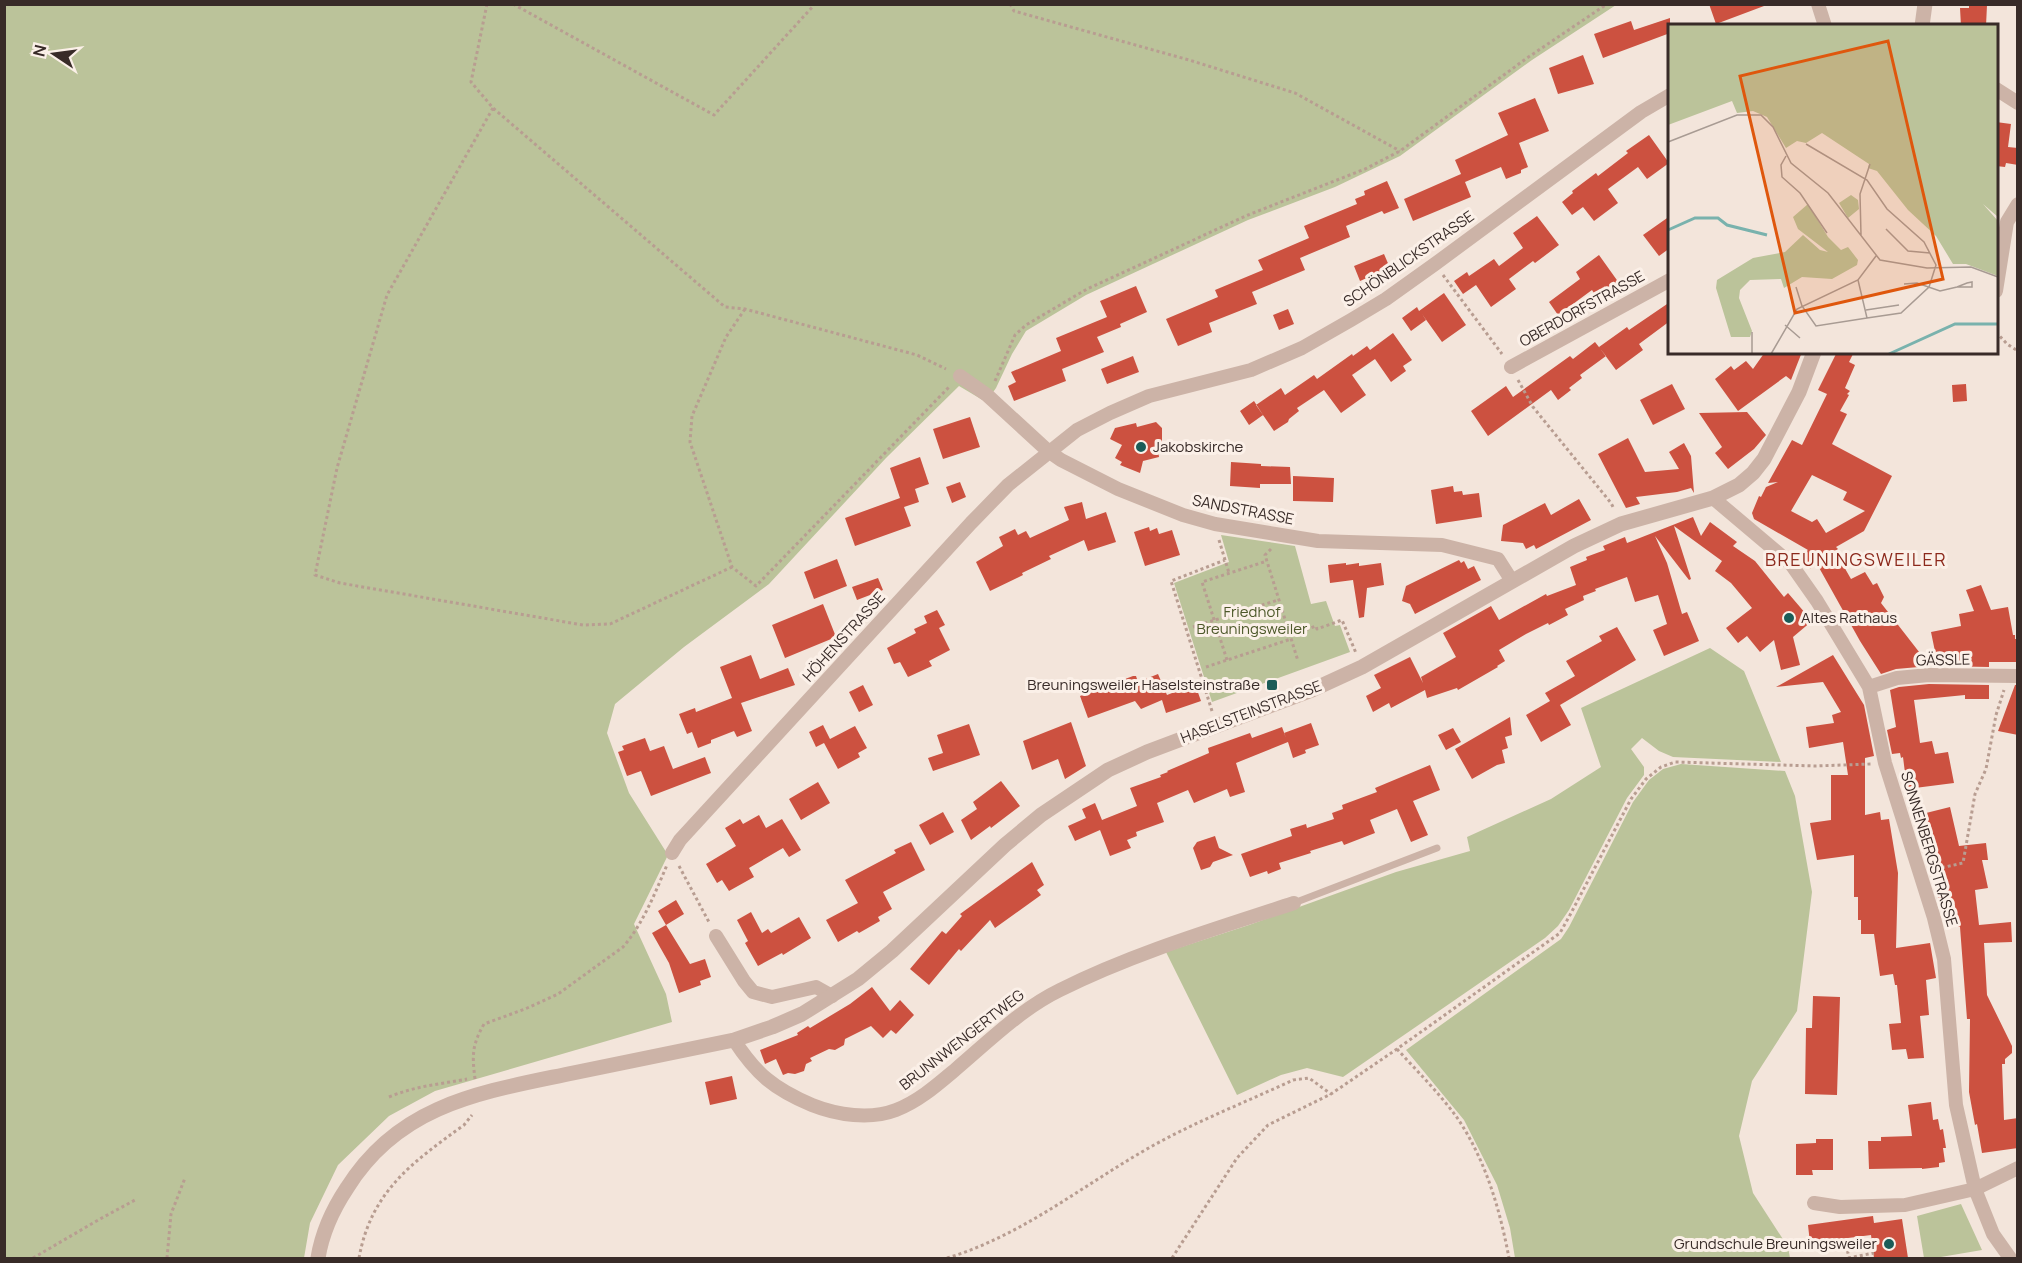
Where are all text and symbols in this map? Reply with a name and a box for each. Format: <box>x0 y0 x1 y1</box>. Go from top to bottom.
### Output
north arrow <box>24 24 84 84</box>
inset map <box>1668 24 1998 354</box>
text: N <box>27 43 51 59</box>
street label: SCHÖNBLICKSTRASSE <box>1339 206 1478 312</box>
street label: OBERDORFSTRASSE <box>1515 265 1648 352</box>
place label: Jakobskirche <box>1153 436 1244 457</box>
marker: Jakobskirche <box>1134 440 1148 454</box>
street label: SANDSTRASSE <box>1190 489 1296 530</box>
district label: BREUNINGSWEILER <box>1765 547 1947 571</box>
street label: HÖHENSTRASSE <box>798 587 890 686</box>
park label: Friedhof Breuningsweiler <box>1196 601 1308 639</box>
place label: Altes Rathaus <box>1801 607 1897 628</box>
marker: Altes Rathaus <box>1782 611 1796 625</box>
street label: GÄSSLE <box>1916 649 1970 670</box>
place label: Breuningsweiler Haselsteinstraße <box>1027 674 1260 695</box>
street label: HASELSTEINSTRASSE <box>1177 675 1324 748</box>
marker: Breuningsweiler Haselsteinstraße <box>1265 678 1279 692</box>
street label: SONNENBERGSTRASSE <box>1896 769 1963 929</box>
street label: BRUNNWENGERTWEG <box>895 984 1029 1095</box>
place label: Grundschule Breuningsweiler <box>1674 1233 1878 1254</box>
marker: Grundschule Breuningsweiler <box>1882 1237 1896 1251</box>

